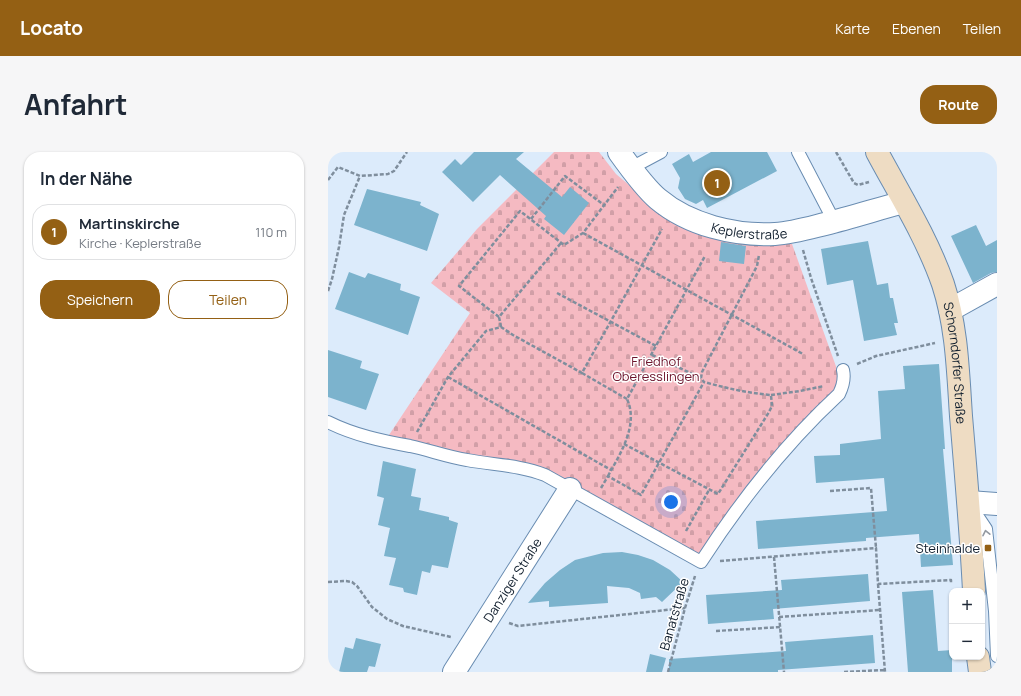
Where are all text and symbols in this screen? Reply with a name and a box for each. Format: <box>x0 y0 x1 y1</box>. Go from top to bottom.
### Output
text: Locato <box>20 15 83 41</box>
text: Karte <box>835 19 870 38</box>
text: Ebenen <box>892 19 941 38</box>
text: Teilen <box>963 19 1001 38</box>
text: Anfahrt <box>24 85 127 123</box>
button: Route <box>920 85 997 124</box>
text: In der Nähe <box>40 167 133 190</box>
pin: 1 <box>704 168 730 198</box>
text: Martinskirche <box>79 213 180 234</box>
street label: Keplerstraße <box>709 218 789 243</box>
text: 1 <box>51 223 57 241</box>
text: 110 m <box>255 223 287 241</box>
text: Kirche · Keplerstraße <box>79 234 201 252</box>
button: Speichern <box>40 280 160 319</box>
button: Teilen <box>168 280 288 319</box>
street label: Schorndorfer Straße <box>939 300 971 425</box>
park label: Friedhof Oberesslingen <box>612 352 700 385</box>
your location <box>661 492 681 512</box>
one-way arrow <box>983 530 991 537</box>
street label: Danziger Straße <box>479 534 546 626</box>
place label: Steinhalde <box>915 539 980 557</box>
marker: Steinhalde <box>983 543 993 553</box>
street label: Banatstraße <box>655 575 693 652</box>
map controls <box>949 588 985 660</box>
button: + <box>949 588 985 624</box>
button: − <box>949 624 985 660</box>

